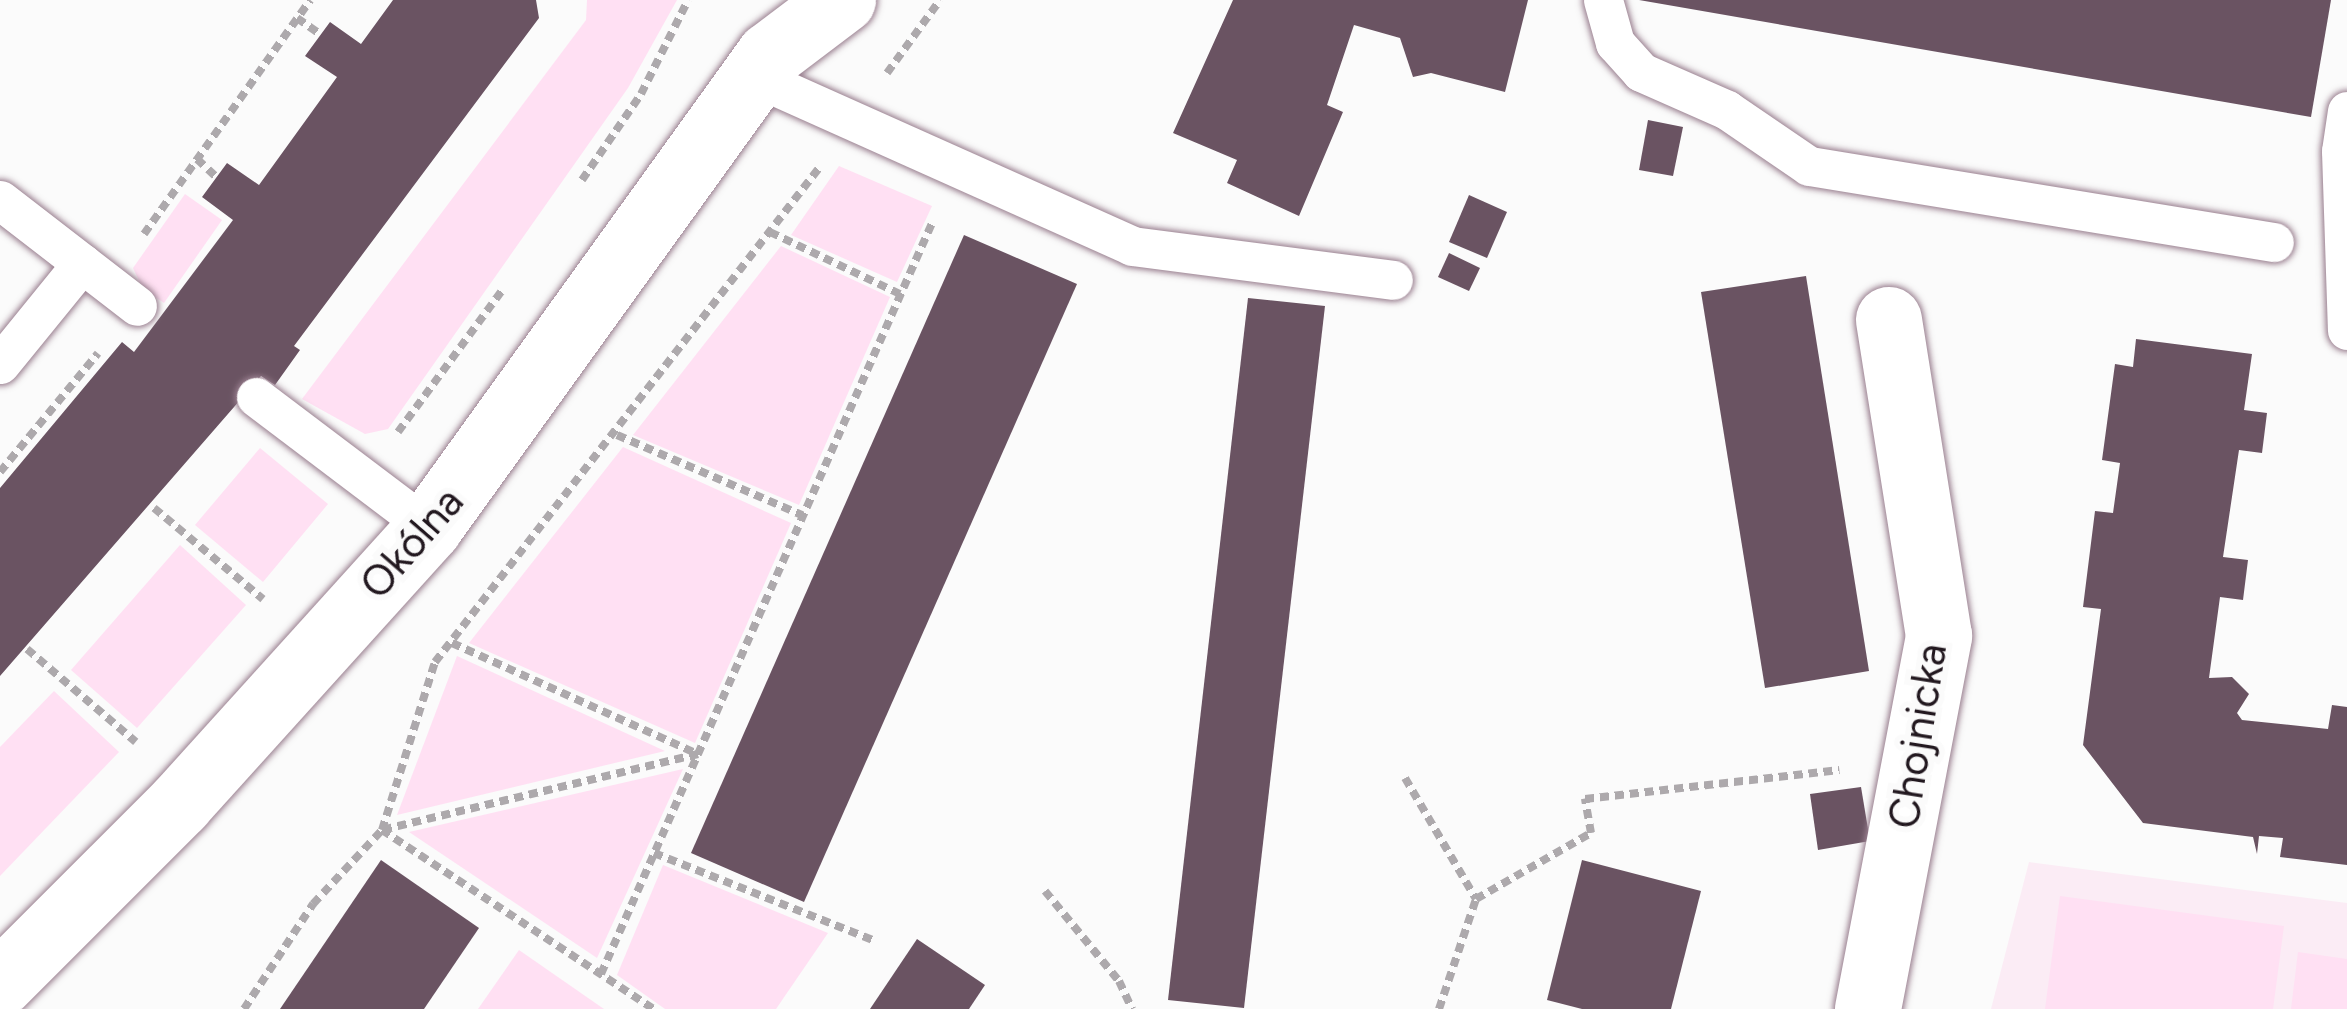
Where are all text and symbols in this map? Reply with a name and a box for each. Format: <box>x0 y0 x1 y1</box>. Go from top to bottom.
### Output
street label: Okólna <box>350 477 474 609</box>
street label: Chojnicka <box>1879 640 1957 832</box>

